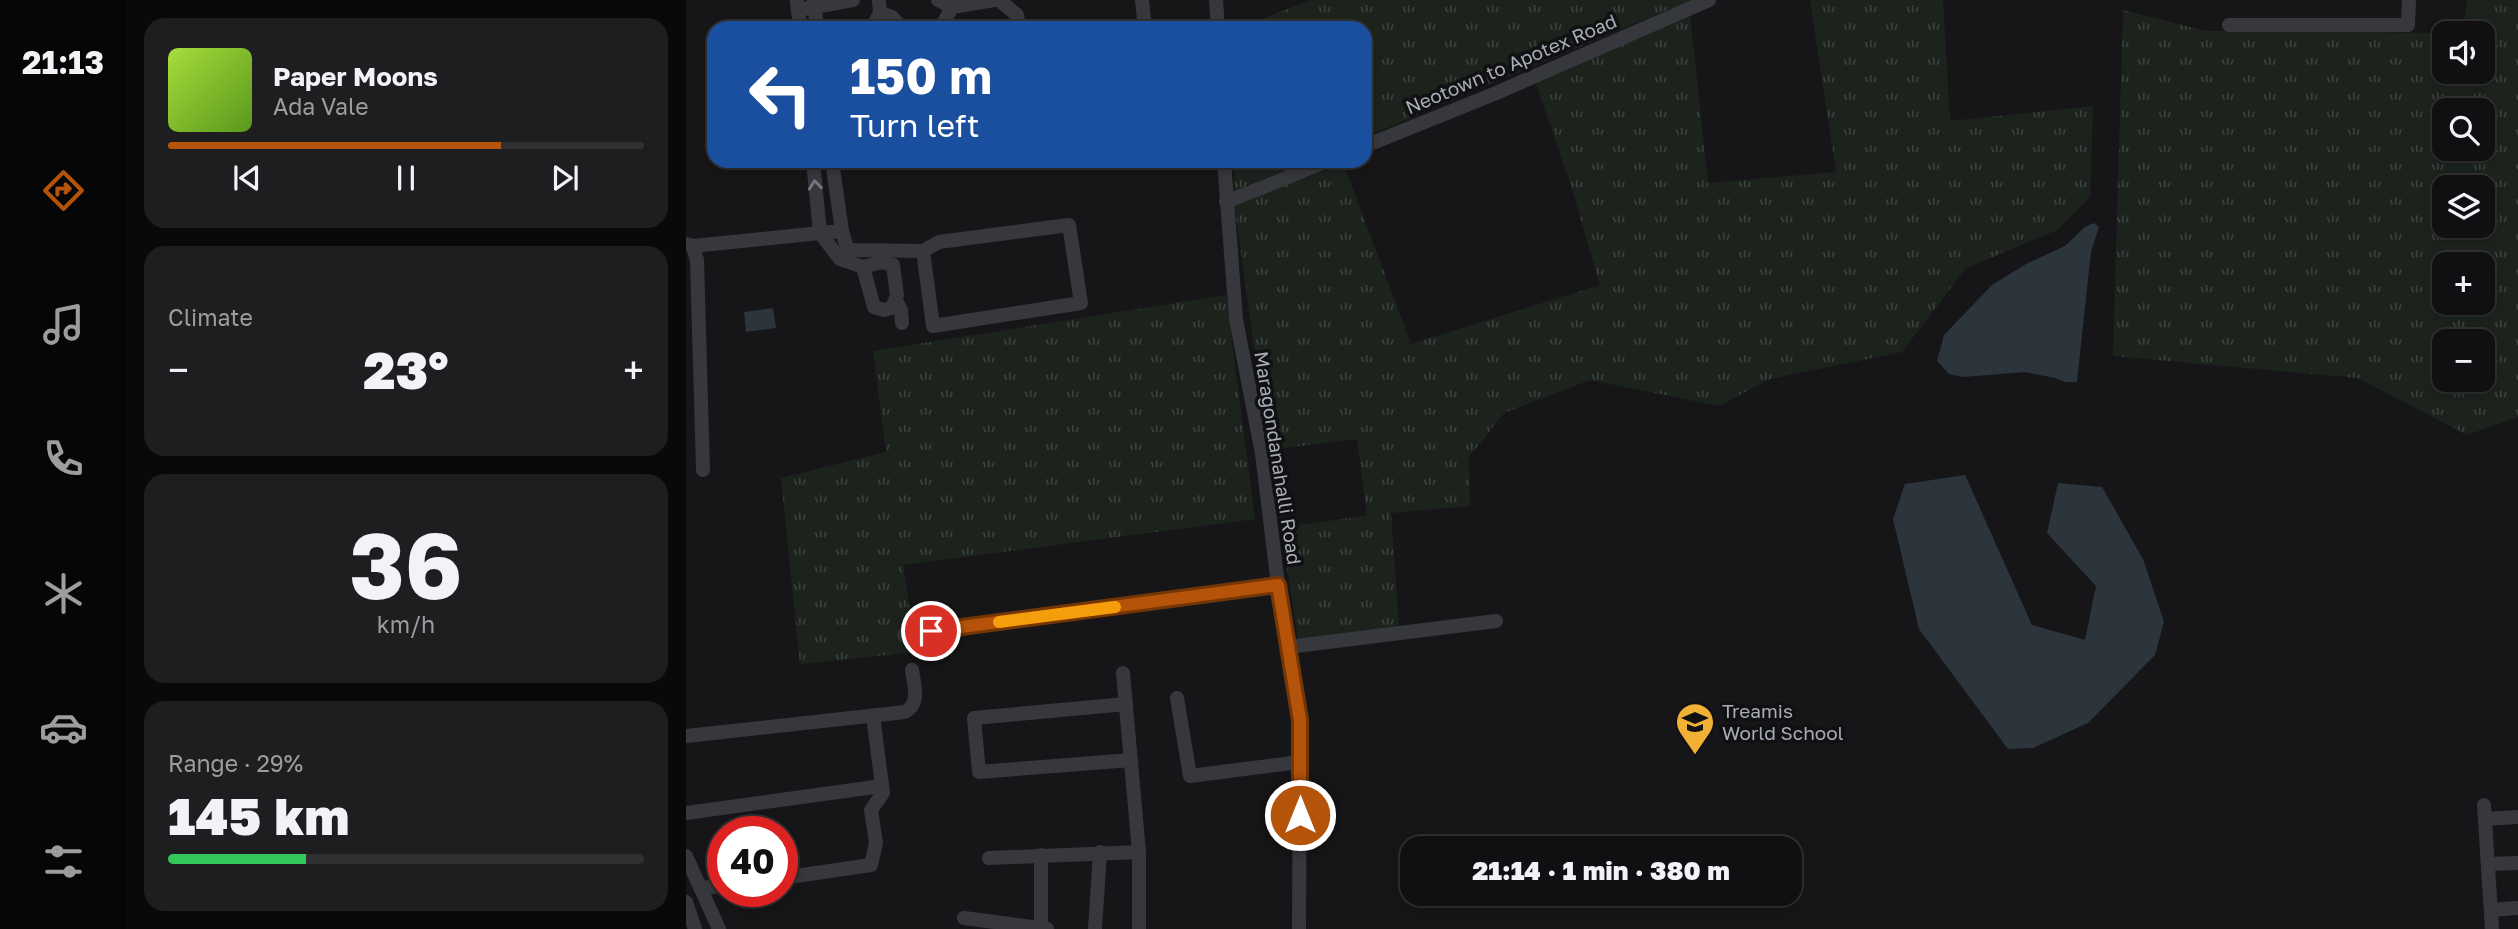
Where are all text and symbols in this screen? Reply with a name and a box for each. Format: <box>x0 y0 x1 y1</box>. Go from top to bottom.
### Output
street label: Neotown to Apotex Road <box>1402 9 1620 118</box>
map controls <box>2432 21 2495 392</box>
button: sound <box>2432 21 2495 84</box>
text: 21:13 <box>22 43 104 81</box>
text: 150 m <box>850 46 992 105</box>
icon: left <box>735 49 826 140</box>
text: Paper Moons <box>273 61 438 92</box>
text: Ada Vale <box>273 92 369 120</box>
button: search <box>2432 98 2495 161</box>
text: Turn left <box>850 106 979 144</box>
icon: previous <box>228 159 266 197</box>
icon: pause <box>387 159 425 197</box>
icon: next <box>546 159 584 197</box>
icon: directions <box>39 166 88 215</box>
button: layers <box>2432 175 2495 238</box>
one-way arrow <box>808 179 823 191</box>
button: + <box>2432 252 2495 315</box>
icon: music <box>39 300 88 349</box>
text: Climate <box>168 303 253 331</box>
button: − <box>2432 329 2495 392</box>
text: 23° <box>363 338 449 400</box>
text: − <box>168 347 189 392</box>
text: + <box>623 347 644 392</box>
street label: Maragondanahalli Road <box>1250 350 1307 566</box>
icon: phone <box>39 434 88 483</box>
text: 36 <box>349 510 463 619</box>
icon: climate <box>39 569 88 618</box>
pin <box>901 601 961 661</box>
text: km/h <box>377 610 435 638</box>
icon: arrive <box>912 612 950 650</box>
place label: Treamis World School <box>1722 699 1844 744</box>
school or university icon: Treamis World School <box>1674 701 1716 756</box>
icon: car <box>39 703 88 752</box>
text: Range · 29% <box>168 749 303 777</box>
position arrow <box>1263 778 1337 852</box>
text: 145 km <box>168 784 350 846</box>
speed limit sign: 40 <box>707 816 798 907</box>
icon: filters <box>39 837 88 886</box>
text: 21:14 · 1 min · 380 m <box>1472 855 1730 886</box>

